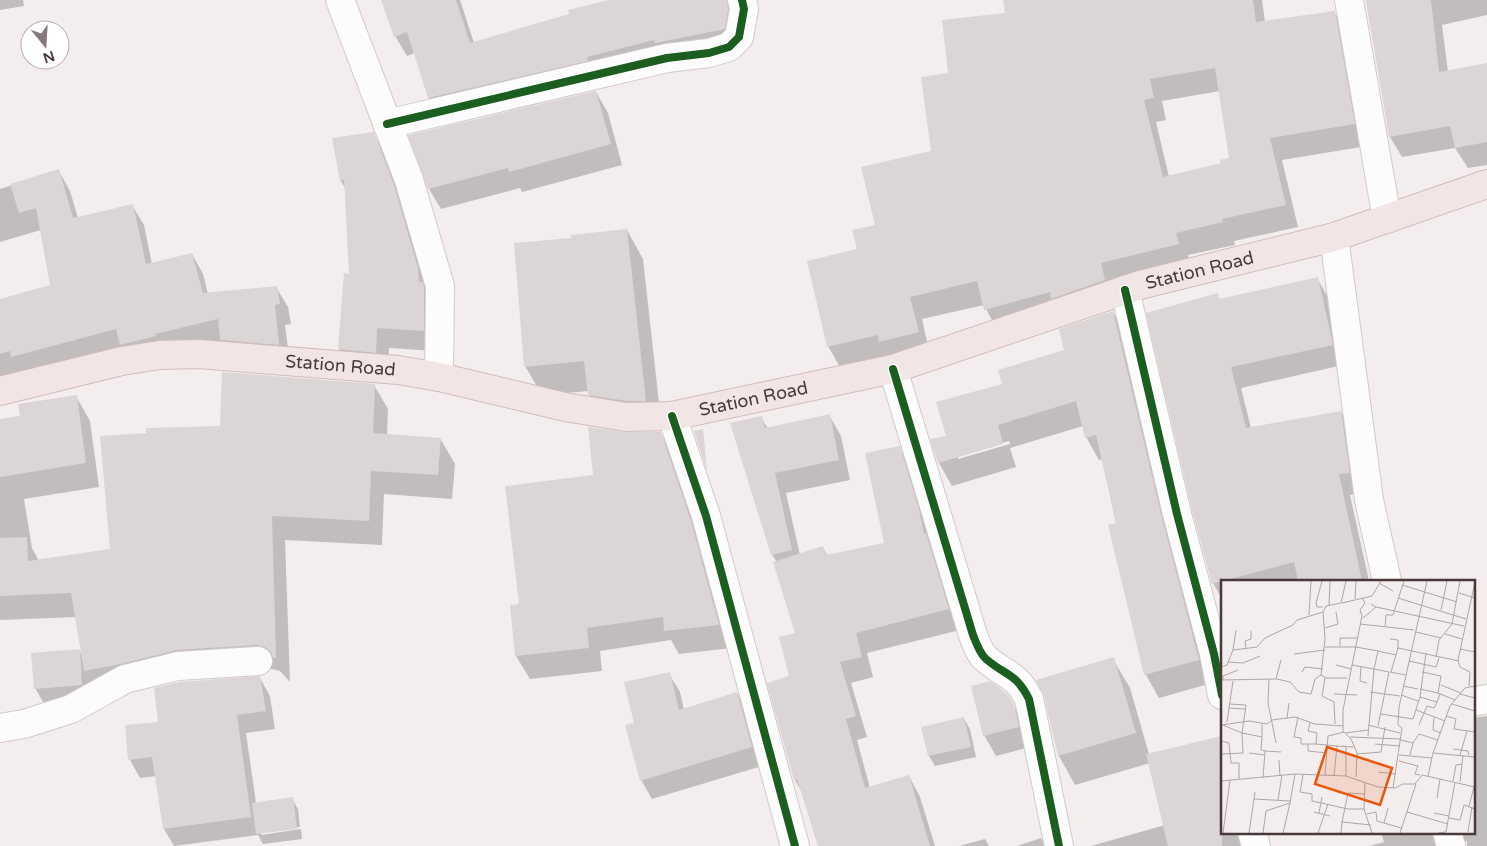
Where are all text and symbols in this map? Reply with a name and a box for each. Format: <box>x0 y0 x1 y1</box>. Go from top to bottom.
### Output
north arrow <box>20 20 70 70</box>
text: N <box>41 47 57 67</box>
street label: Station Road <box>1143 246 1256 294</box>
street label: Station Road <box>284 350 397 381</box>
street label: Station Road <box>697 376 810 421</box>
inset map <box>1221 580 1474 834</box>

